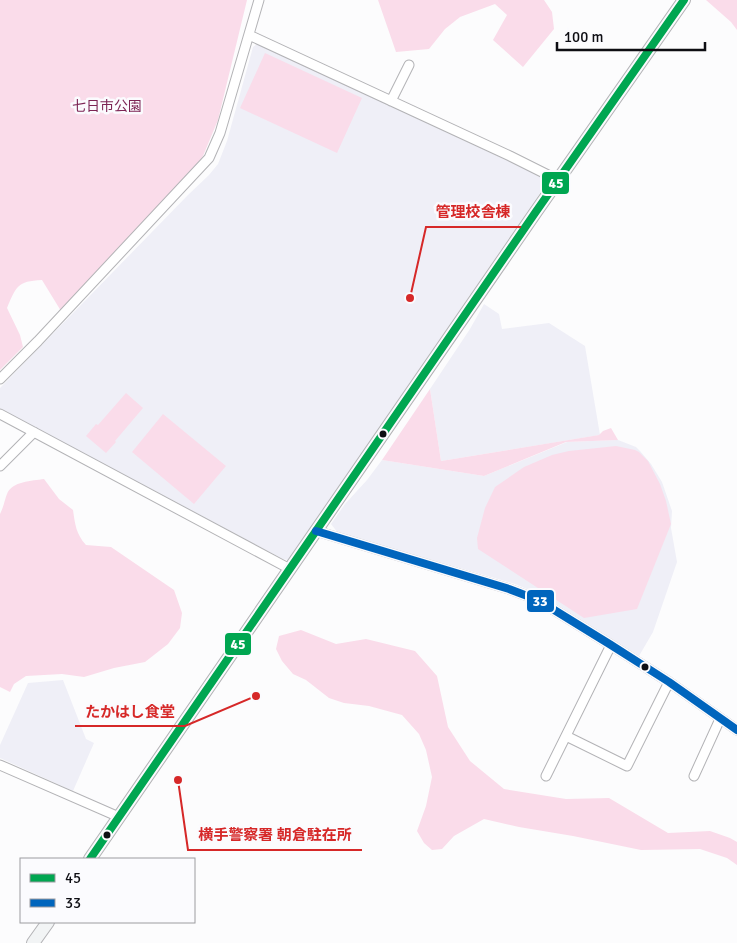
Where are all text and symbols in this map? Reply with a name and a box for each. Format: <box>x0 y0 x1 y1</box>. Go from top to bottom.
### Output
scale bar <box>557 20 704 52</box>
text: 100 m <box>564 28 604 46</box>
park label: 七日市公園 <box>72 98 142 115</box>
line badge: 45 <box>541 171 570 195</box>
text: 45 <box>548 175 564 192</box>
callout: 管理校舎棟 <box>426 197 521 227</box>
text: 管理校舎棟 <box>435 203 511 221</box>
unlabelled marker <box>378 429 388 439</box>
line badge: 33 <box>526 589 555 613</box>
text: 33 <box>532 593 548 610</box>
line badge: 45 <box>224 632 252 656</box>
text: 45 <box>230 636 246 653</box>
unlabelled marker <box>640 662 650 672</box>
callout: たかはし食堂 <box>75 696 185 726</box>
text: たかはし食堂 <box>85 703 175 721</box>
callout: 横手警察署 朝倉駐在所 <box>188 820 362 850</box>
text: 横手警察署 朝倉駐在所 <box>198 826 352 844</box>
unlabelled marker <box>102 830 112 840</box>
legend <box>20 858 195 923</box>
text: 45 <box>65 869 81 887</box>
text: 33 <box>65 894 81 912</box>

